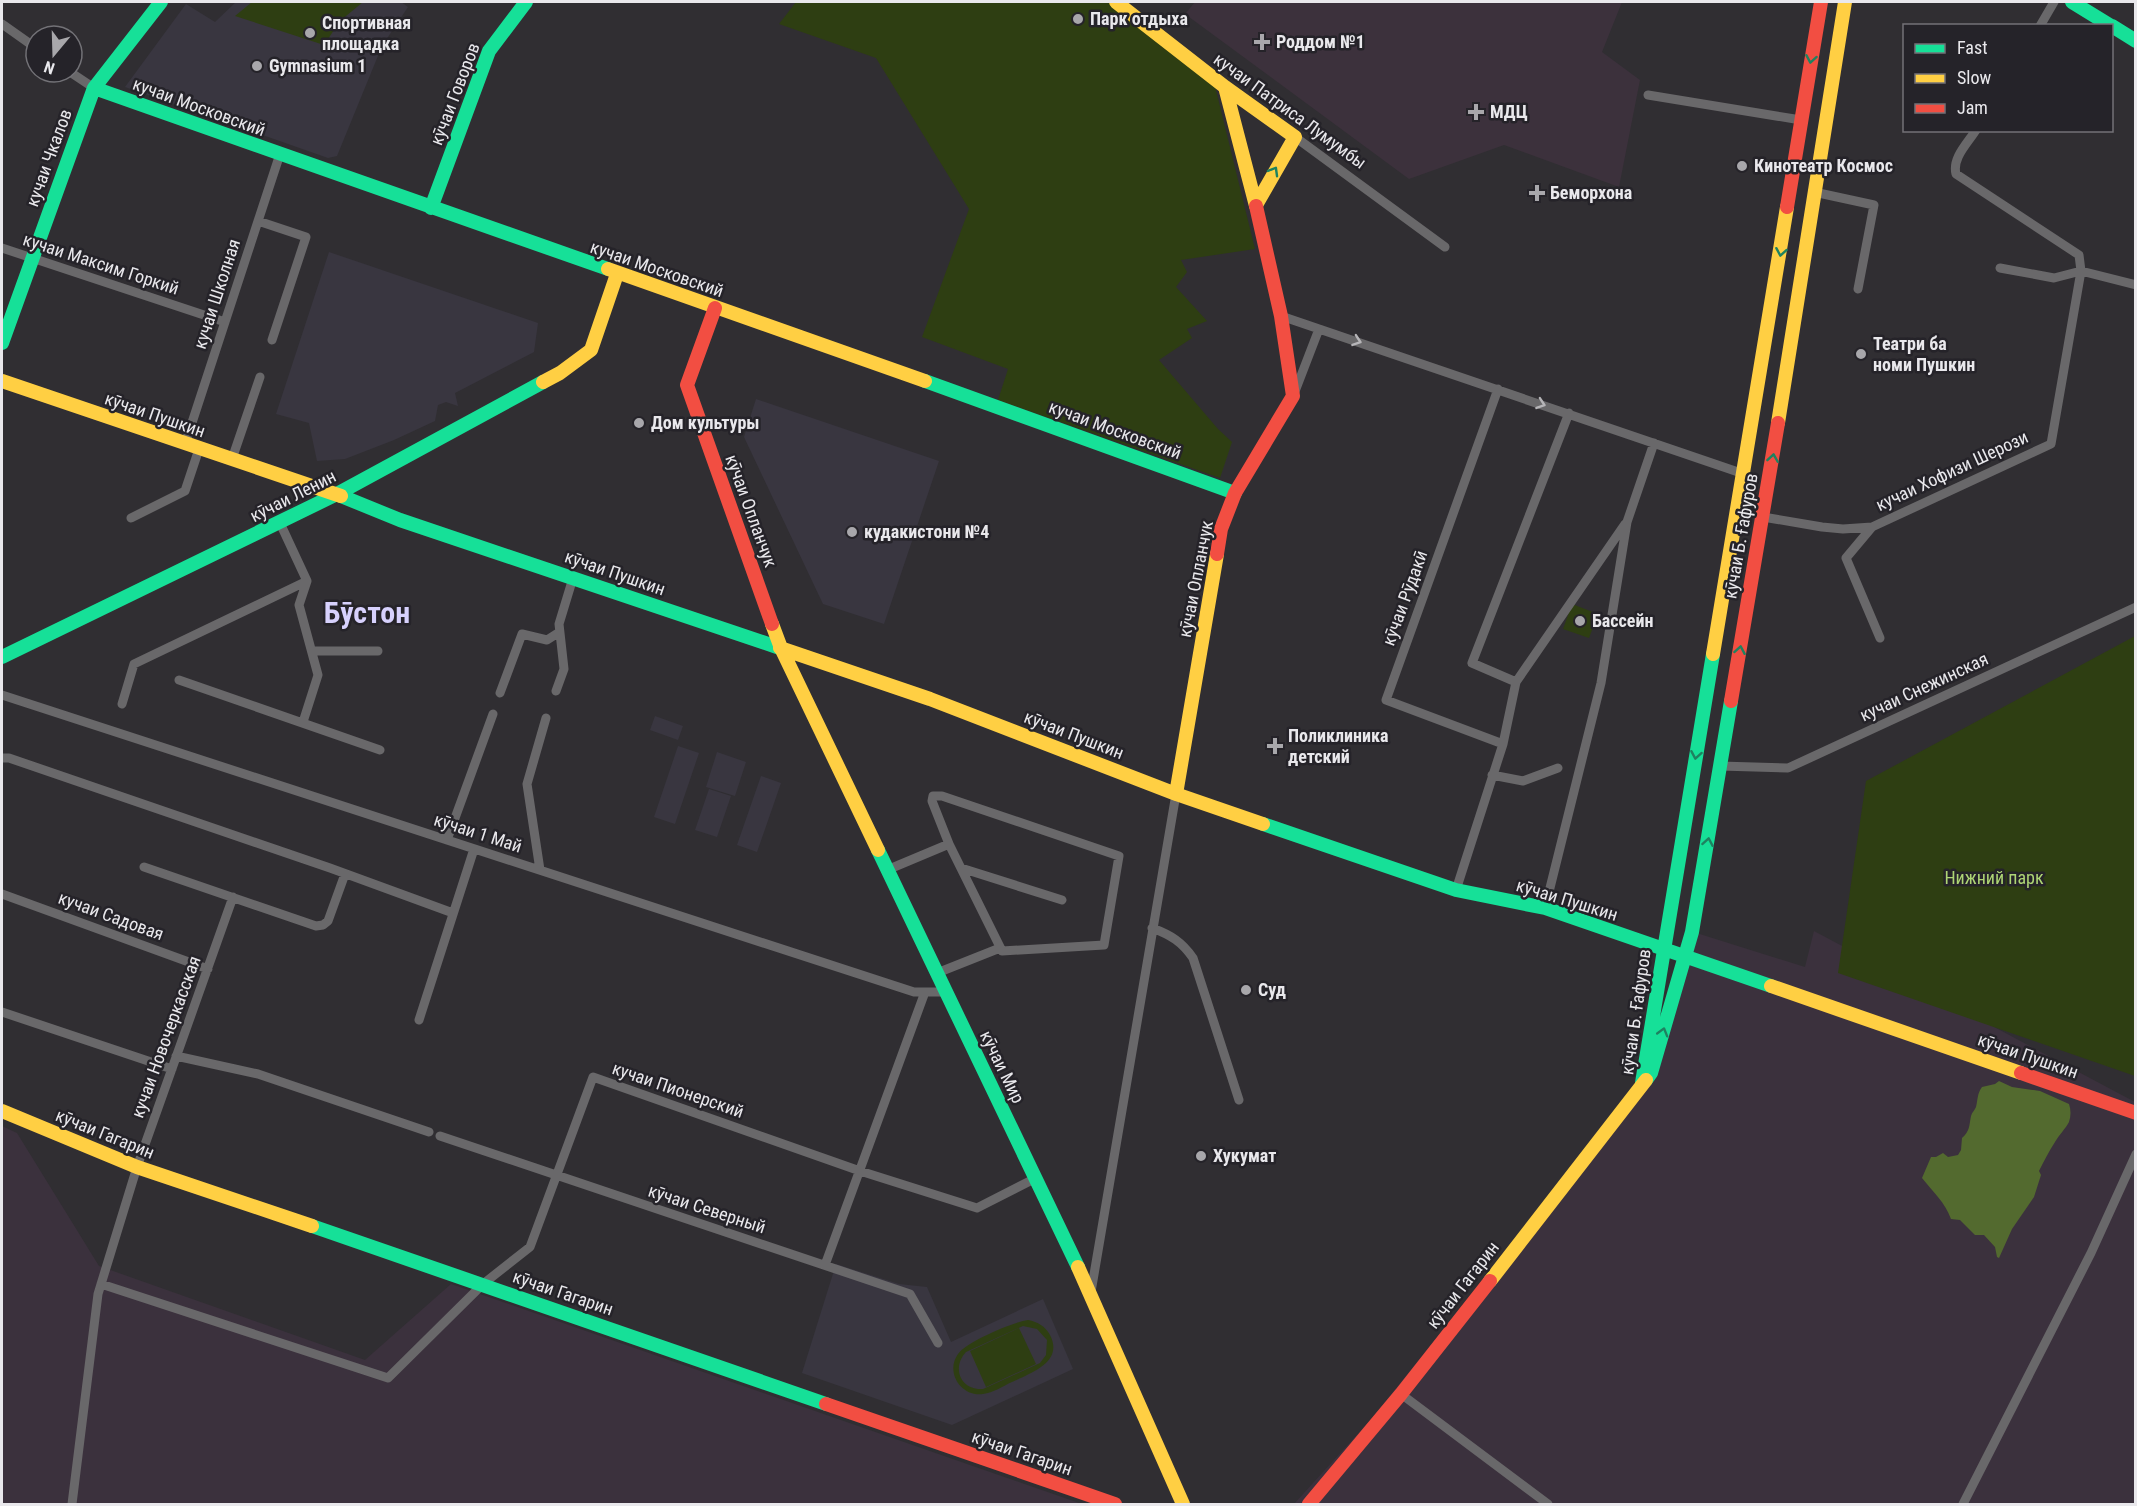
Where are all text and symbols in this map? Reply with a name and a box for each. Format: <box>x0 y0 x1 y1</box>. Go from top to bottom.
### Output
place label: Парк отдыха <box>1090 8 1188 29</box>
place label: Спортивная площадка <box>322 12 411 54</box>
marker: Парк отдыха <box>1071 12 1085 26</box>
north arrow <box>24 24 84 84</box>
legend <box>1903 24 2113 132</box>
marker: Спортивная площадка <box>303 26 317 40</box>
place label: Роддом №1 <box>1276 31 1365 52</box>
marker: Роддом №1 <box>1253 33 1271 51</box>
text: Fast <box>1957 37 1988 58</box>
street label: кӯчаи Говоров <box>425 40 484 148</box>
street label: кучаи Патриса Лумумбы <box>1210 48 1371 173</box>
one-way arrow <box>1806 54 1818 64</box>
place label: Gymnasium 1 <box>269 55 366 76</box>
text: N <box>42 57 57 78</box>
marker: Gymnasium 1 <box>250 59 264 73</box>
text: Slow <box>1957 67 1992 88</box>
street label: кучаи Московский <box>130 73 268 140</box>
text: Jam <box>1957 97 1988 118</box>
place label: МДЦ <box>1490 101 1528 122</box>
marker: МДЦ <box>1467 103 1485 121</box>
street label: кучаи Чкалов <box>21 106 76 209</box>
place label: Кинотеатр Космос <box>1754 155 1893 176</box>
marker: Кинотеатр Космос <box>1735 159 1749 173</box>
one-way arrow <box>1267 167 1279 177</box>
place label: Беморхона <box>1550 182 1632 203</box>
marker: Беморхона <box>1528 184 1546 202</box>
street label: кучаи Максим Горкий <box>21 228 182 299</box>
street label: кучаи Школная <box>189 236 244 351</box>
street label: кучаи Московский <box>588 236 727 301</box>
one-way arrow <box>1775 246 1788 256</box>
place label: Театри ба номи Пушкин <box>1873 333 1975 375</box>
one-way arrow <box>1351 334 1362 346</box>
marker: Театри ба номи Пушкин <box>1854 347 1868 361</box>
street label: кӯчаи Пушкин <box>102 388 208 442</box>
street label: кучаи Московский <box>1046 396 1184 463</box>
one-way arrow <box>1535 397 1546 409</box>
place label: Дом культуры <box>651 412 760 433</box>
marker: Дом культуры <box>632 416 646 430</box>
street label: кучаи Хофизи Шерози <box>1872 426 2031 515</box>
street label: кӯчаи Опланчук <box>721 452 782 570</box>
one-way arrow <box>1766 453 1778 462</box>
street label: кӯчаи Ленин <box>246 465 339 526</box>
street label: кӯчаи Б. Ғафуров <box>1719 472 1762 600</box>
street label: кӯчаи Опланчук <box>1174 518 1217 639</box>
place label: кудакистони №4 <box>864 521 989 542</box>
marker: кудакистони №4 <box>845 525 859 539</box>
street label: кӯчаи Пушкин <box>562 546 668 600</box>
street label: кӯчаи Рӯдакӣ <box>1378 547 1431 648</box>
district label: Бӯстон <box>324 595 410 630</box>
place label: Бассейн <box>1592 610 1653 631</box>
marker: Бассейн <box>1573 614 1587 628</box>
one-way arrow <box>1733 645 1746 655</box>
street label: кучаи Снежинская <box>1856 648 1991 725</box>
street label: кӯчаи Пушкин <box>1021 706 1127 763</box>
place label: Поликлиника детский <box>1288 725 1389 767</box>
marker: Поликлиника детский <box>1266 737 1284 755</box>
one-way arrow <box>1691 750 1703 759</box>
street label: кӯчаи 1 Май <box>432 808 525 857</box>
one-way arrow <box>1701 838 1713 847</box>
park label: Нижний парк <box>1944 867 2044 888</box>
street label: кӯчаи Пушкин <box>1514 874 1620 925</box>
street label: кучаи Садовая <box>56 887 167 944</box>
street label: кӯчаи Б. Ғафуров <box>1616 948 1655 1076</box>
street label: кучаи Новочеркасская <box>126 953 205 1121</box>
place label: Суд <box>1258 979 1286 1000</box>
marker: Суд <box>1239 983 1253 997</box>
street label: кӯчаи Мир <box>976 1027 1029 1107</box>
one-way arrow <box>1656 1027 1668 1038</box>
street label: кӯчаи Пушкин <box>1975 1029 2081 1083</box>
street label: кучаи Пионерский <box>610 1057 747 1122</box>
street label: кӯчаи Гагарин <box>53 1104 158 1163</box>
place label: Хукумат <box>1213 1145 1276 1166</box>
marker: Хукумат <box>1194 1149 1208 1163</box>
street label: кӯчаи Северный <box>646 1180 769 1237</box>
street label: кӯчаи Гагарин <box>1422 1237 1503 1332</box>
street label: кӯчаи Гагарин <box>510 1266 616 1320</box>
street label: кӯчаи Гагарин <box>969 1426 1075 1480</box>

